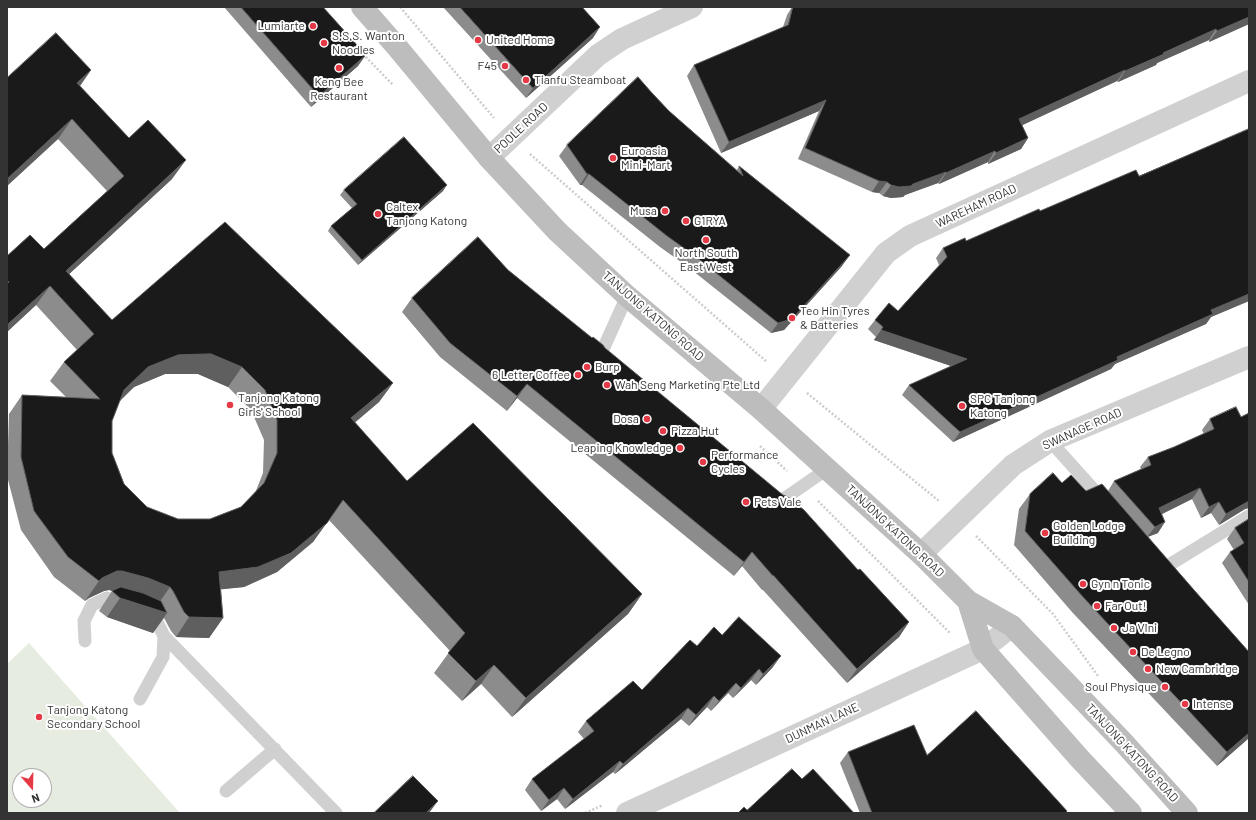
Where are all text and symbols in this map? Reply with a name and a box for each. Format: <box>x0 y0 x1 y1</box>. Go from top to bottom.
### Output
place label: Lumiarte <box>258 19 305 33</box>
marker: Lumiarte <box>308 21 318 31</box>
place label: S.S.S. Wanton Noodles <box>332 29 405 57</box>
place label: United Home <box>486 33 553 47</box>
marker: United Home <box>473 35 483 45</box>
marker: S.S.S. Wanton Noodles <box>319 38 329 48</box>
place label: F45 <box>477 59 497 73</box>
marker: F45 <box>500 61 510 71</box>
marker: Keng Bee Restaurant <box>334 63 344 73</box>
place label: Tianfu Steamboat <box>534 73 626 87</box>
place label: Keng Bee Restaurant <box>310 75 368 103</box>
marker: Tianfu Steamboat <box>521 75 531 85</box>
street label: POOLE ROAD <box>491 100 551 156</box>
place label: Euroasia Mini-Mart <box>621 144 671 172</box>
marker: Euroasia Mini-Mart <box>608 153 618 163</box>
street label: WAREHAM ROAD <box>934 181 1018 231</box>
place label: Caltex Tanjong Katong <box>386 200 467 228</box>
place label: Musa <box>630 204 657 218</box>
marker: Musa <box>660 206 670 216</box>
marker: Caltex Tanjong Katong <box>373 209 383 219</box>
place label: G1RYA <box>694 214 726 228</box>
marker: G1RYA <box>681 216 691 226</box>
marker: North South East West <box>701 235 711 245</box>
place label: North South East West <box>674 246 738 274</box>
street label: TANJONG KATONG ROAD <box>600 268 706 364</box>
place label: Teo Hin Tyres & Batteries <box>800 304 869 332</box>
marker: Teo Hin Tyres & Batteries <box>787 313 797 323</box>
place label: Burp <box>595 360 620 374</box>
marker: Burp <box>582 362 592 372</box>
place label: 6 Letter Coffee <box>492 368 570 382</box>
marker: 6 Letter Coffee <box>573 370 583 380</box>
place label: Wah Seng Marketing Pte Ltd <box>615 378 760 392</box>
marker: Wah Seng Marketing Pte Ltd <box>602 380 612 390</box>
place label: Tanjong Katong Girls' School <box>238 391 319 419</box>
place label: SPC Tanjong Katong <box>970 392 1035 420</box>
marker: Tanjong Katong Girls' School <box>225 400 235 410</box>
marker: SPC Tanjong Katong <box>957 401 967 411</box>
street label: SWANAGE ROAD <box>1040 405 1124 453</box>
place label: Dosa <box>613 412 639 426</box>
marker: Dosa <box>642 414 652 424</box>
place label: Pizza Hut <box>671 424 719 438</box>
marker: Pizza Hut <box>658 426 668 436</box>
place label: Leaping Knowledge <box>571 441 672 455</box>
marker: Leaping Knowledge <box>675 443 685 453</box>
place label: Performance Cycles <box>711 448 778 476</box>
marker: Performance Cycles <box>698 457 708 467</box>
street label: TANJONG KATONG ROAD <box>843 482 947 580</box>
place label: Pets Vale <box>754 495 802 509</box>
marker: Pets Vale <box>741 497 751 507</box>
place label: Golden Lodge Building <box>1053 519 1124 547</box>
marker: Golden Lodge Building <box>1040 528 1050 538</box>
place label: Gyn n Tonic <box>1091 577 1150 591</box>
marker: Gyn n Tonic <box>1078 579 1088 589</box>
place label: Far Out! <box>1105 599 1146 613</box>
marker: Far Out! <box>1092 601 1102 611</box>
place label: Ja VIni <box>1122 621 1157 635</box>
marker: Ja VIni <box>1109 623 1119 633</box>
place label: De Legno <box>1141 645 1190 659</box>
marker: De Legno <box>1128 647 1138 657</box>
place label: New Cambridge <box>1156 662 1238 676</box>
marker: New Cambridge <box>1143 664 1153 674</box>
place label: Soul Physique <box>1085 680 1157 694</box>
marker: Soul Physique <box>1160 682 1170 692</box>
place label: Intense <box>1193 697 1232 711</box>
marker: Intense <box>1180 699 1190 709</box>
street label: DUNMAN LANE <box>783 700 861 746</box>
street label: TANJONG KATONG ROAD <box>1083 701 1181 805</box>
place label: Tanjong Katong Secondary School <box>47 703 140 731</box>
marker: Tanjong Katong Secondary School <box>34 712 44 722</box>
north arrow <box>12 768 52 808</box>
text: N <box>30 791 42 806</box>

